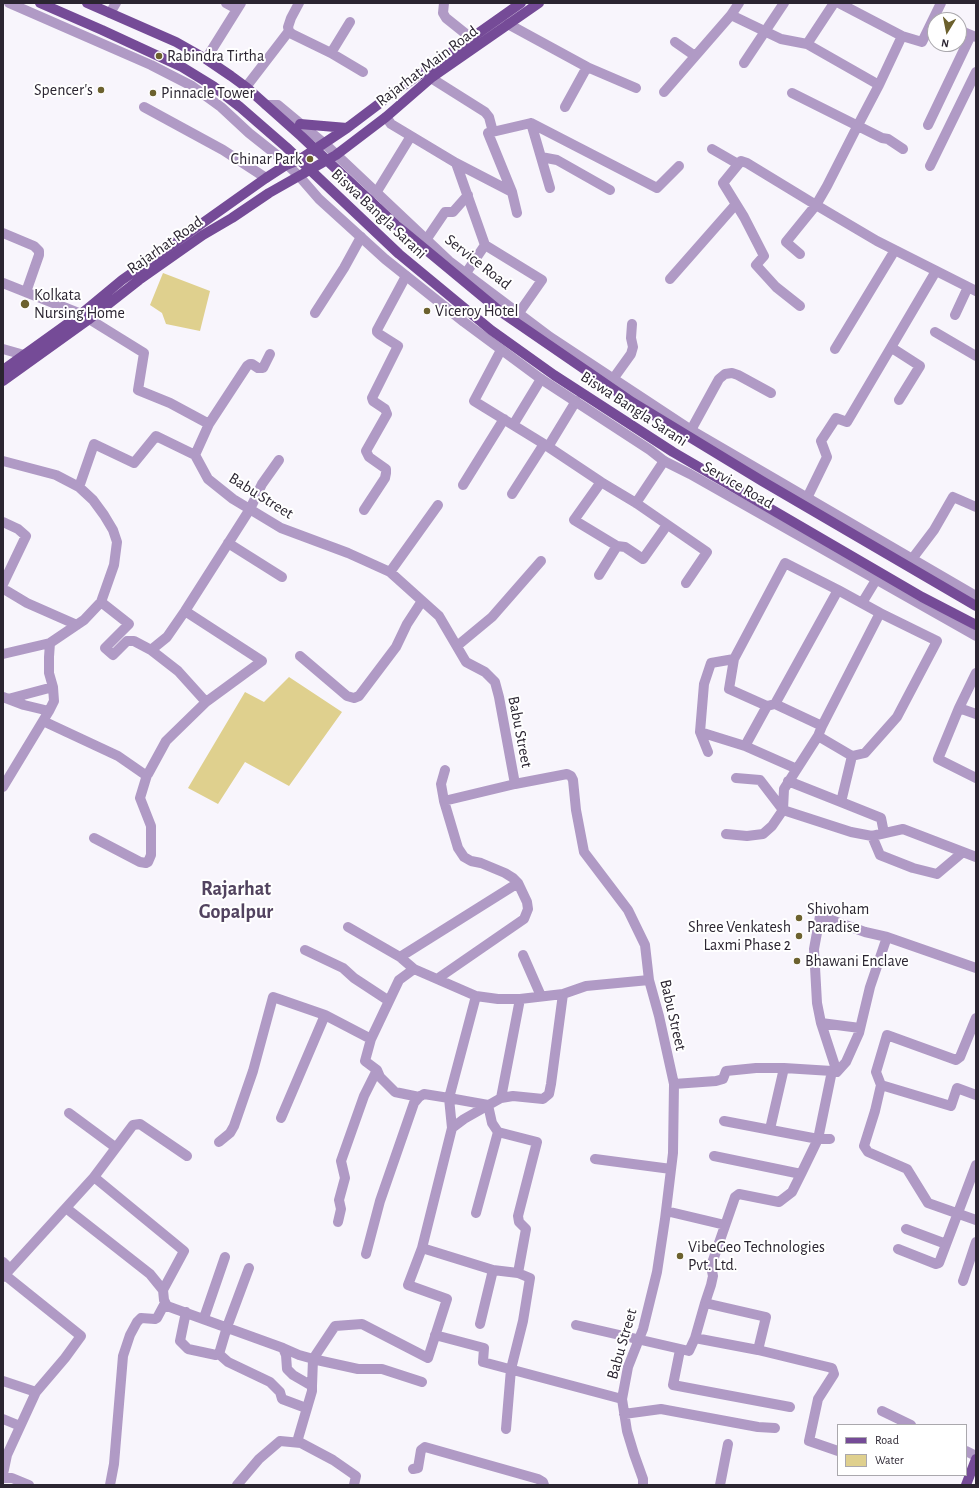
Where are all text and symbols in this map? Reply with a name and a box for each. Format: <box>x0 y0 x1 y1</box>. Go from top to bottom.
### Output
north arrow <box>927 12 967 52</box>
street label: Rajarhat Main Road <box>372 21 482 111</box>
text: N <box>940 37 950 49</box>
place label: Rabindra Tirtha <box>167 46 264 66</box>
marker: Rabindra Tirtha <box>154 51 164 61</box>
place label: Spencer's <box>34 80 93 100</box>
place label: Pinnacle Tower <box>161 83 255 103</box>
marker: Spencer's <box>96 85 106 95</box>
marker: Pinnacle Tower <box>148 88 158 98</box>
place label: Chinar Park <box>231 149 302 169</box>
marker: Chinar Park <box>305 154 315 164</box>
street label: Biswa Bangla Sarani <box>327 165 431 263</box>
street label: Rajarhat Road <box>123 212 207 278</box>
street label: Service Road <box>441 230 515 294</box>
place label: Kolkata Nursing Home <box>34 285 125 323</box>
marker: Kolkata Nursing Home <box>19 298 31 310</box>
place label: Viceroy Hotel <box>435 301 518 321</box>
marker: Viceroy Hotel <box>422 306 432 316</box>
street label: Biswa Bangla Sarani <box>577 367 691 451</box>
street label: Service Road <box>699 457 777 513</box>
street label: Babu Street <box>225 469 297 523</box>
street label: Babu Street <box>504 694 536 770</box>
district label: Rajarhat Gopalpur <box>199 877 273 924</box>
place label: Shivoham Paradise <box>807 899 869 937</box>
marker: Shivoham Paradise <box>794 913 804 923</box>
place label: Shree Venkatesh Laxmi Phase 2 <box>688 917 791 955</box>
marker: Shree Venkatesh Laxmi Phase 2 <box>794 931 804 941</box>
place label: Bhawani Enclave <box>805 951 909 971</box>
marker: Bhawani Enclave <box>792 956 802 966</box>
street label: Babu Street <box>655 977 691 1053</box>
place label: VibeGeo Technologies Pvt. Ltd. <box>688 1237 825 1275</box>
marker: VibeGeo Technologies Pvt. Ltd. <box>675 1251 685 1261</box>
street label: Babu Street <box>603 1306 641 1382</box>
legend <box>837 1424 967 1476</box>
text: Road <box>875 1434 899 1446</box>
text: Water <box>875 1454 904 1466</box>

